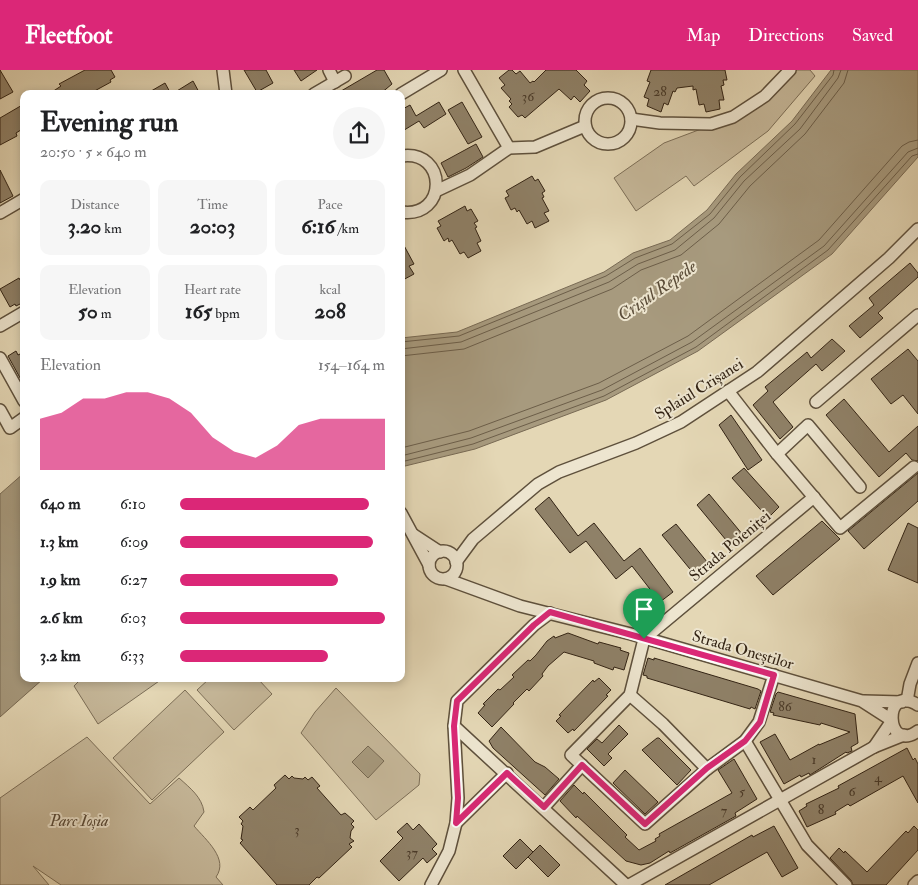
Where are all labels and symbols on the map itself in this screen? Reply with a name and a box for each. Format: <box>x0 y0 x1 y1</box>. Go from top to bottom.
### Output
house number: 28 <box>653 83 667 100</box>
house number: 36 <box>522 88 535 105</box>
water label: Crișul Repede <box>613 255 702 327</box>
street label: Splaiul Crișanei <box>651 354 747 425</box>
street label: Strada Poieniței <box>685 506 775 586</box>
pin <box>623 588 665 639</box>
street label: Strada Oneștilor <box>690 626 796 674</box>
house number: 86 <box>778 698 793 715</box>
house number: 1 <box>812 751 817 768</box>
house number: 4 <box>874 769 883 786</box>
house number: 5 <box>739 783 746 800</box>
house number: 6 <box>848 783 856 800</box>
house number: 8 <box>818 801 825 818</box>
house number: 7 <box>721 802 728 819</box>
park label: Parc Ioșia <box>48 811 109 831</box>
house number: 3 <box>294 821 300 838</box>
house number: 37 <box>406 844 418 861</box>

